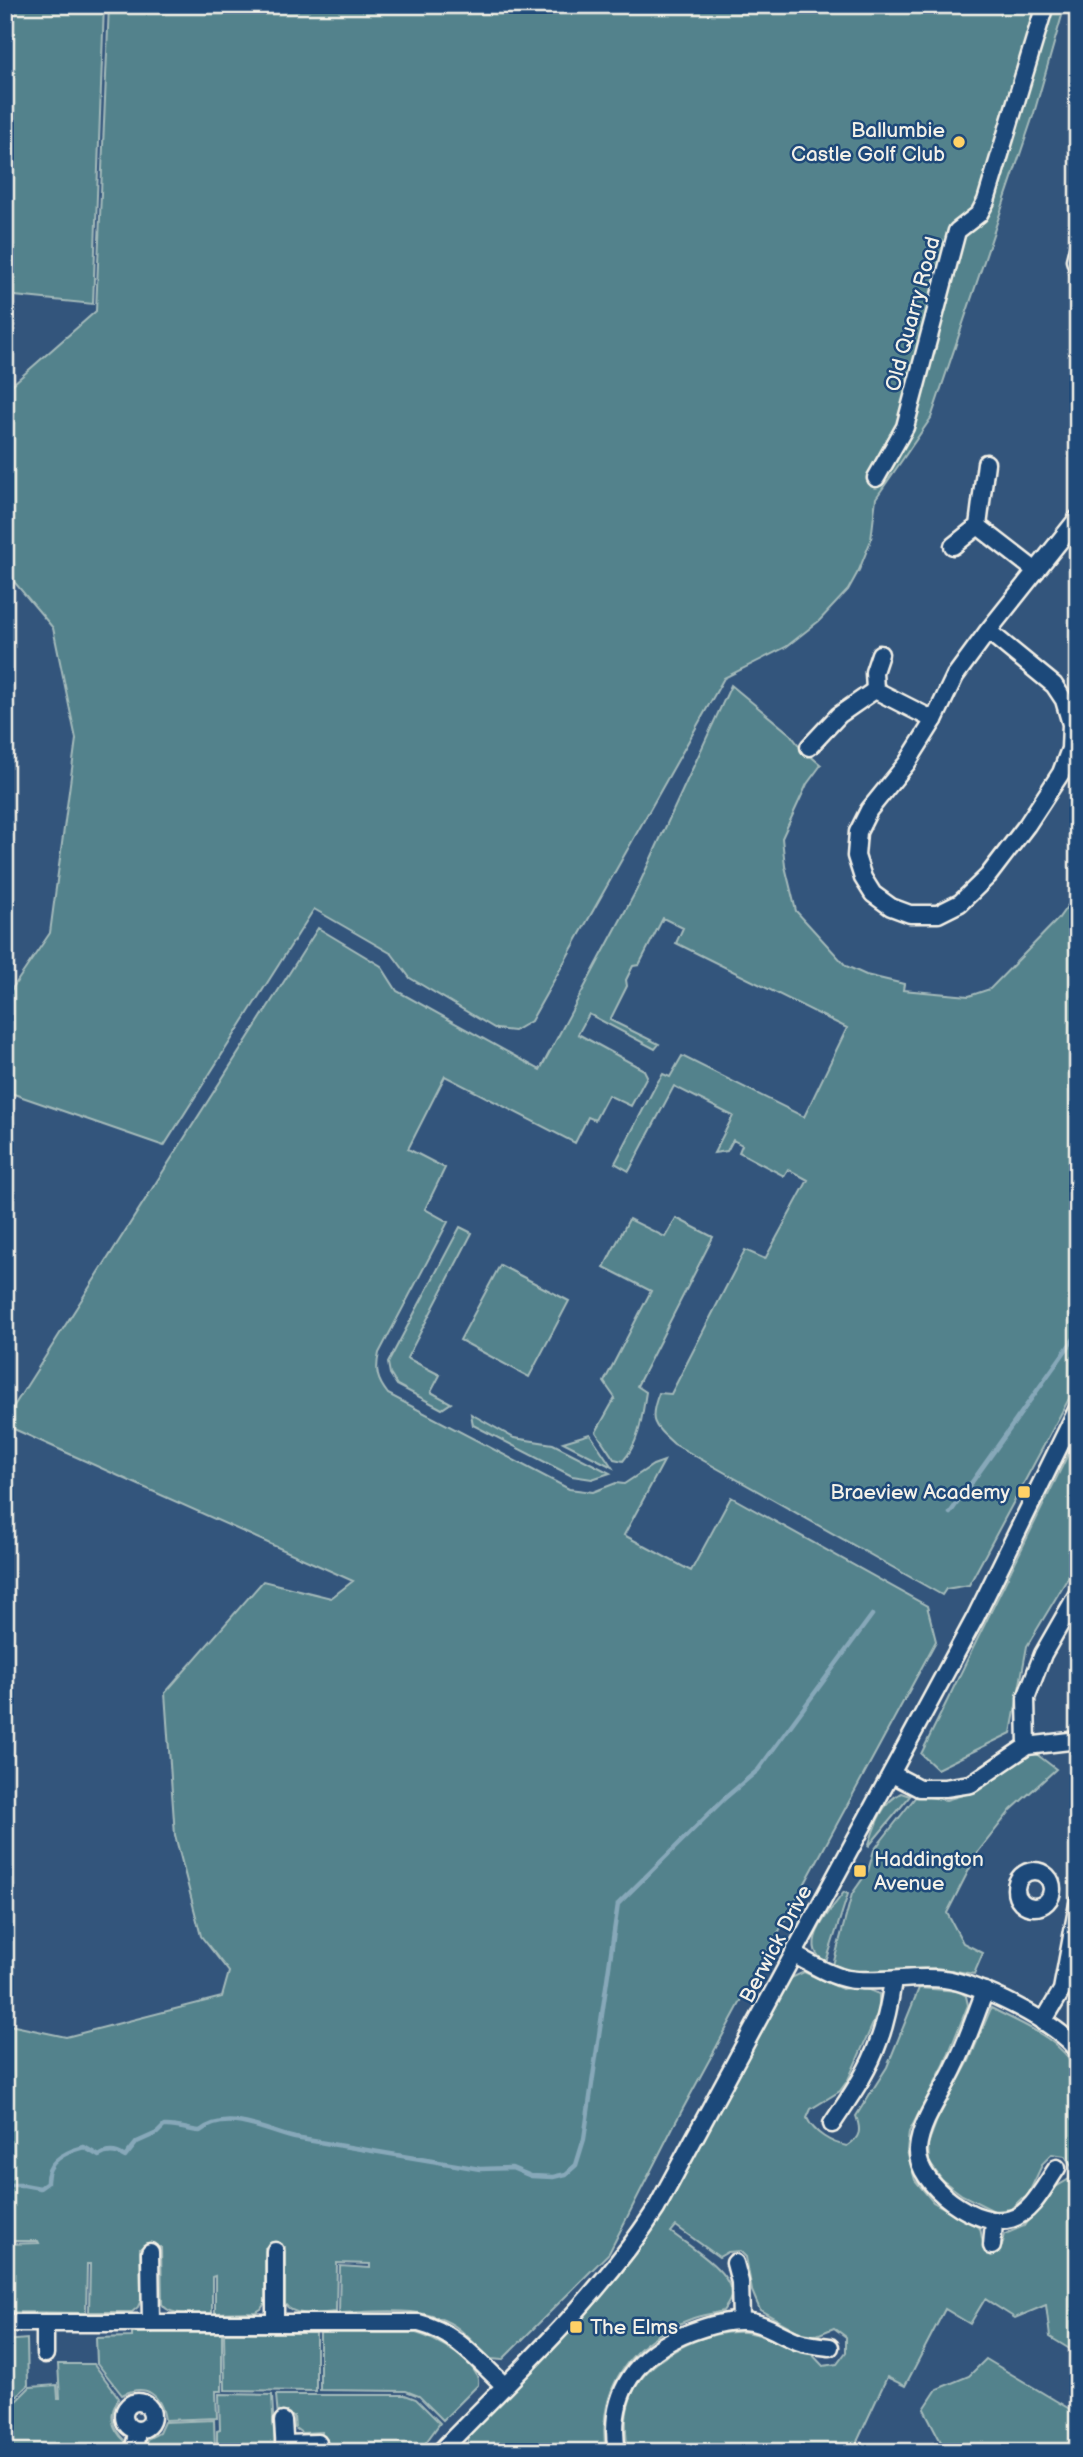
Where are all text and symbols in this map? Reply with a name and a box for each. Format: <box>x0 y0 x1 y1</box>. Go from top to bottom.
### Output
place label: Ballumbie Castle Golf Club <box>791 118 945 167</box>
marker: Ballumbie Castle Golf Club <box>951 134 967 150</box>
street label: Old Quarry Road <box>880 234 946 394</box>
place label: Braeview Academy <box>830 1480 1010 1505</box>
marker: Braeview Academy <box>1016 1484 1032 1500</box>
place label: Haddington Avenue <box>874 1847 984 1896</box>
marker: Haddington Avenue <box>852 1863 868 1879</box>
street label: Berwick Drive <box>734 1881 818 2007</box>
place label: The Elms <box>590 2315 678 2340</box>
marker: The Elms <box>568 2319 584 2335</box>

